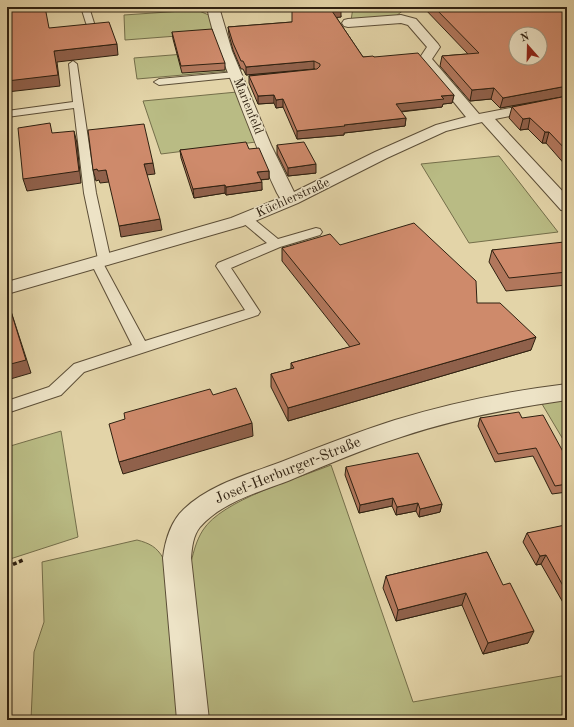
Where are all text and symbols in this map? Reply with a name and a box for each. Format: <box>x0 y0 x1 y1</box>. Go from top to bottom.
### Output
north arrow <box>508 26 548 66</box>
text: N <box>519 31 531 45</box>
street label: Marienfeld <box>231 76 265 136</box>
street label: Küchlerstraße <box>254 176 332 220</box>
street label: Josef-Herburger-Straße <box>213 435 363 507</box>

